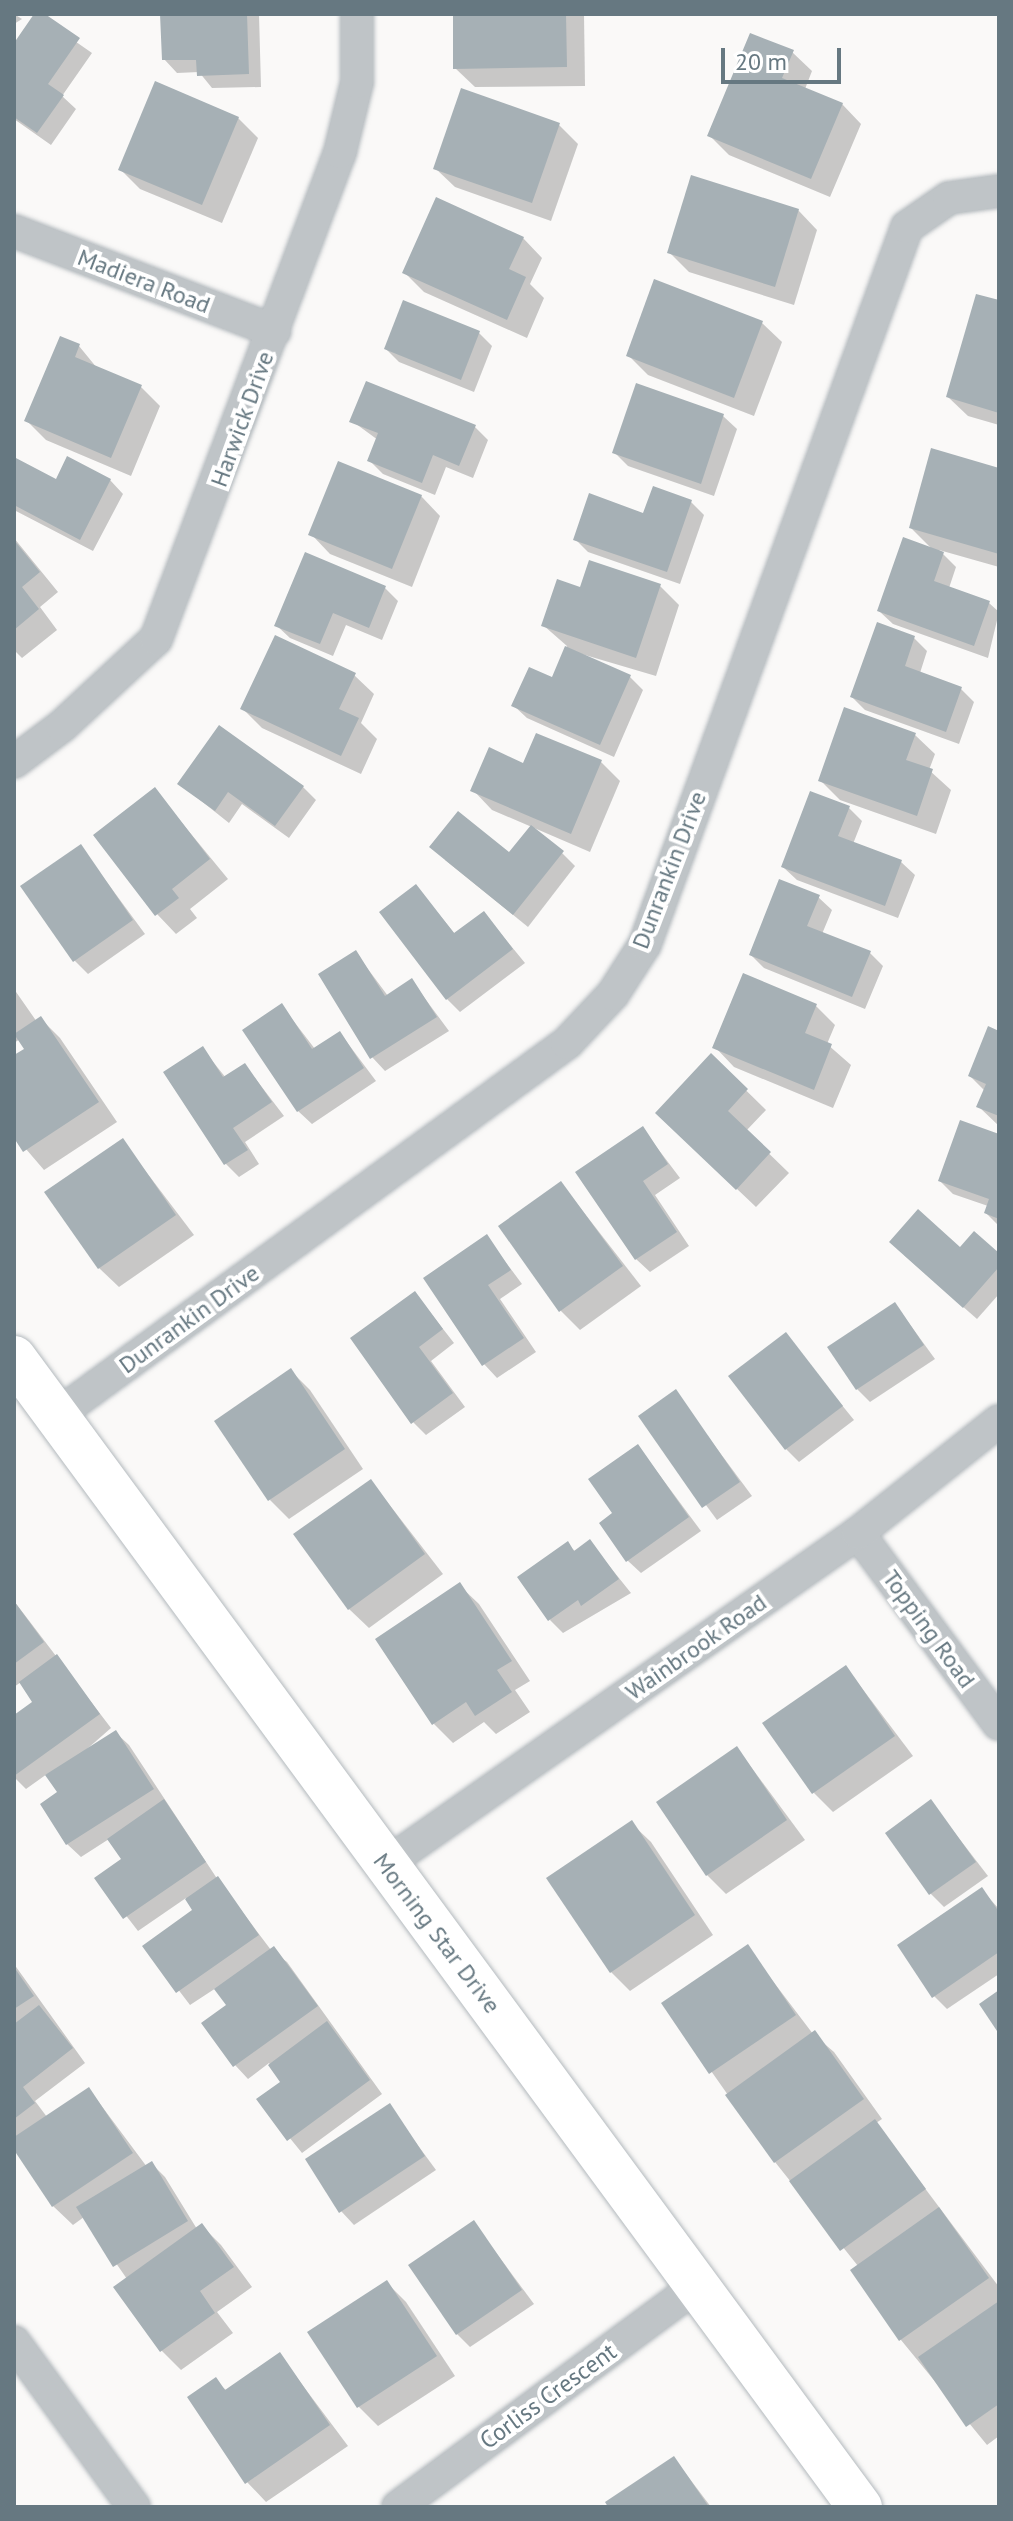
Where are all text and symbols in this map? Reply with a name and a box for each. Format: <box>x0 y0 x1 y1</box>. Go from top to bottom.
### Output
scale bar <box>725 32 845 82</box>
text: 20 m <box>735 46 787 77</box>
street label: Madiera Road <box>74 243 214 319</box>
street label: Harwick Drive <box>204 347 280 491</box>
street label: Dunrankin Drive <box>626 787 712 953</box>
street label: Dunrankin Drive <box>113 1259 265 1379</box>
street label: Topping Road <box>877 1564 981 1694</box>
street label: Wainbrook Road <box>620 1588 772 1706</box>
street label: Morning Star Drive <box>367 1847 507 2019</box>
street label: Corliss Crescent <box>474 2337 622 2455</box>

